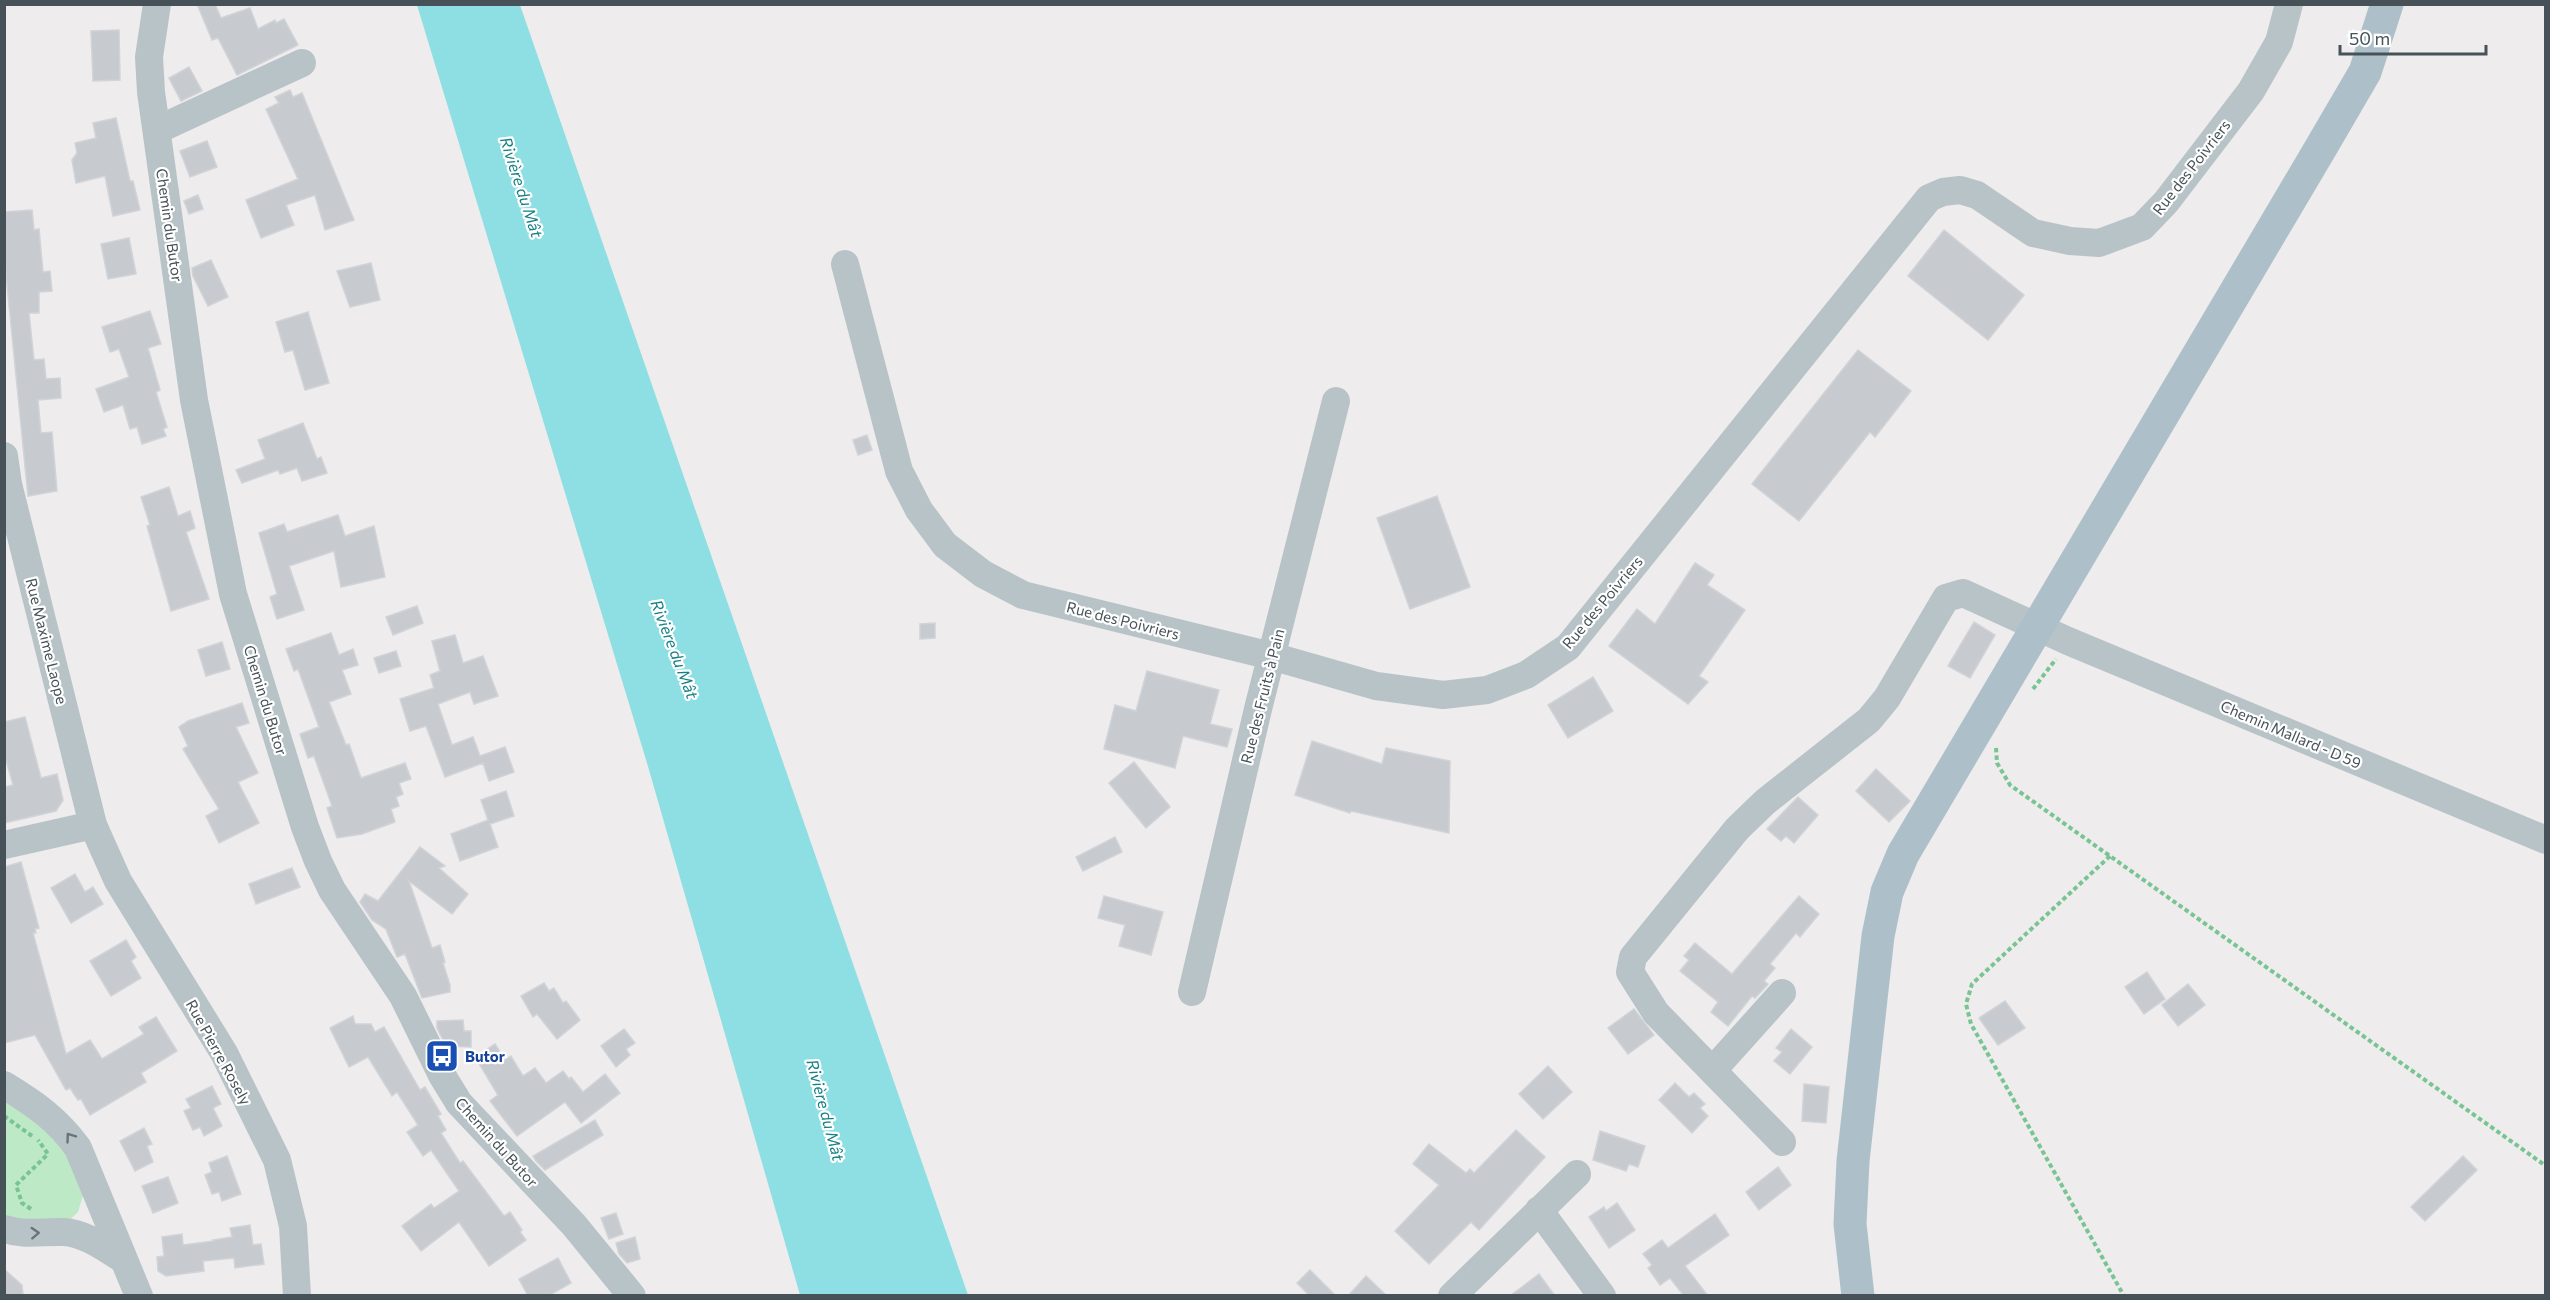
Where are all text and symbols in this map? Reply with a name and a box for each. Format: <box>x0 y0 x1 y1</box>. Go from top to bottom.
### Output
scale bar <box>2340 18 2486 56</box>
text: 50 m <box>2349 27 2390 49</box>
street label: Rue des Poivriers <box>2148 116 2234 218</box>
water label: Rivière du Mât <box>497 134 547 240</box>
street label: Chemin du Butor <box>153 167 187 283</box>
street label: Rue des Poivriers <box>1558 552 1646 652</box>
street label: Rue Maxime Laope <box>23 576 71 706</box>
water label: Rivière du Mât <box>647 597 703 702</box>
street label: Rue des Poivriers <box>1065 597 1181 643</box>
street label: Rue des Fruits à Pain <box>1237 627 1287 765</box>
street label: Chemin du Butor <box>241 643 291 757</box>
street label: Chemin Mallard - D 59 <box>2218 696 2364 772</box>
street label: Rue Pierre Rosely <box>183 996 255 1108</box>
bus stop icon: Butor <box>424 1038 460 1074</box>
place label: Butor <box>465 1047 505 1065</box>
water label: Rivière du Mât <box>803 1057 849 1163</box>
street label: Chemin du Butor <box>452 1094 542 1190</box>
one-way arrow <box>67 1133 78 1144</box>
one-way arrow <box>31 1227 40 1240</box>

